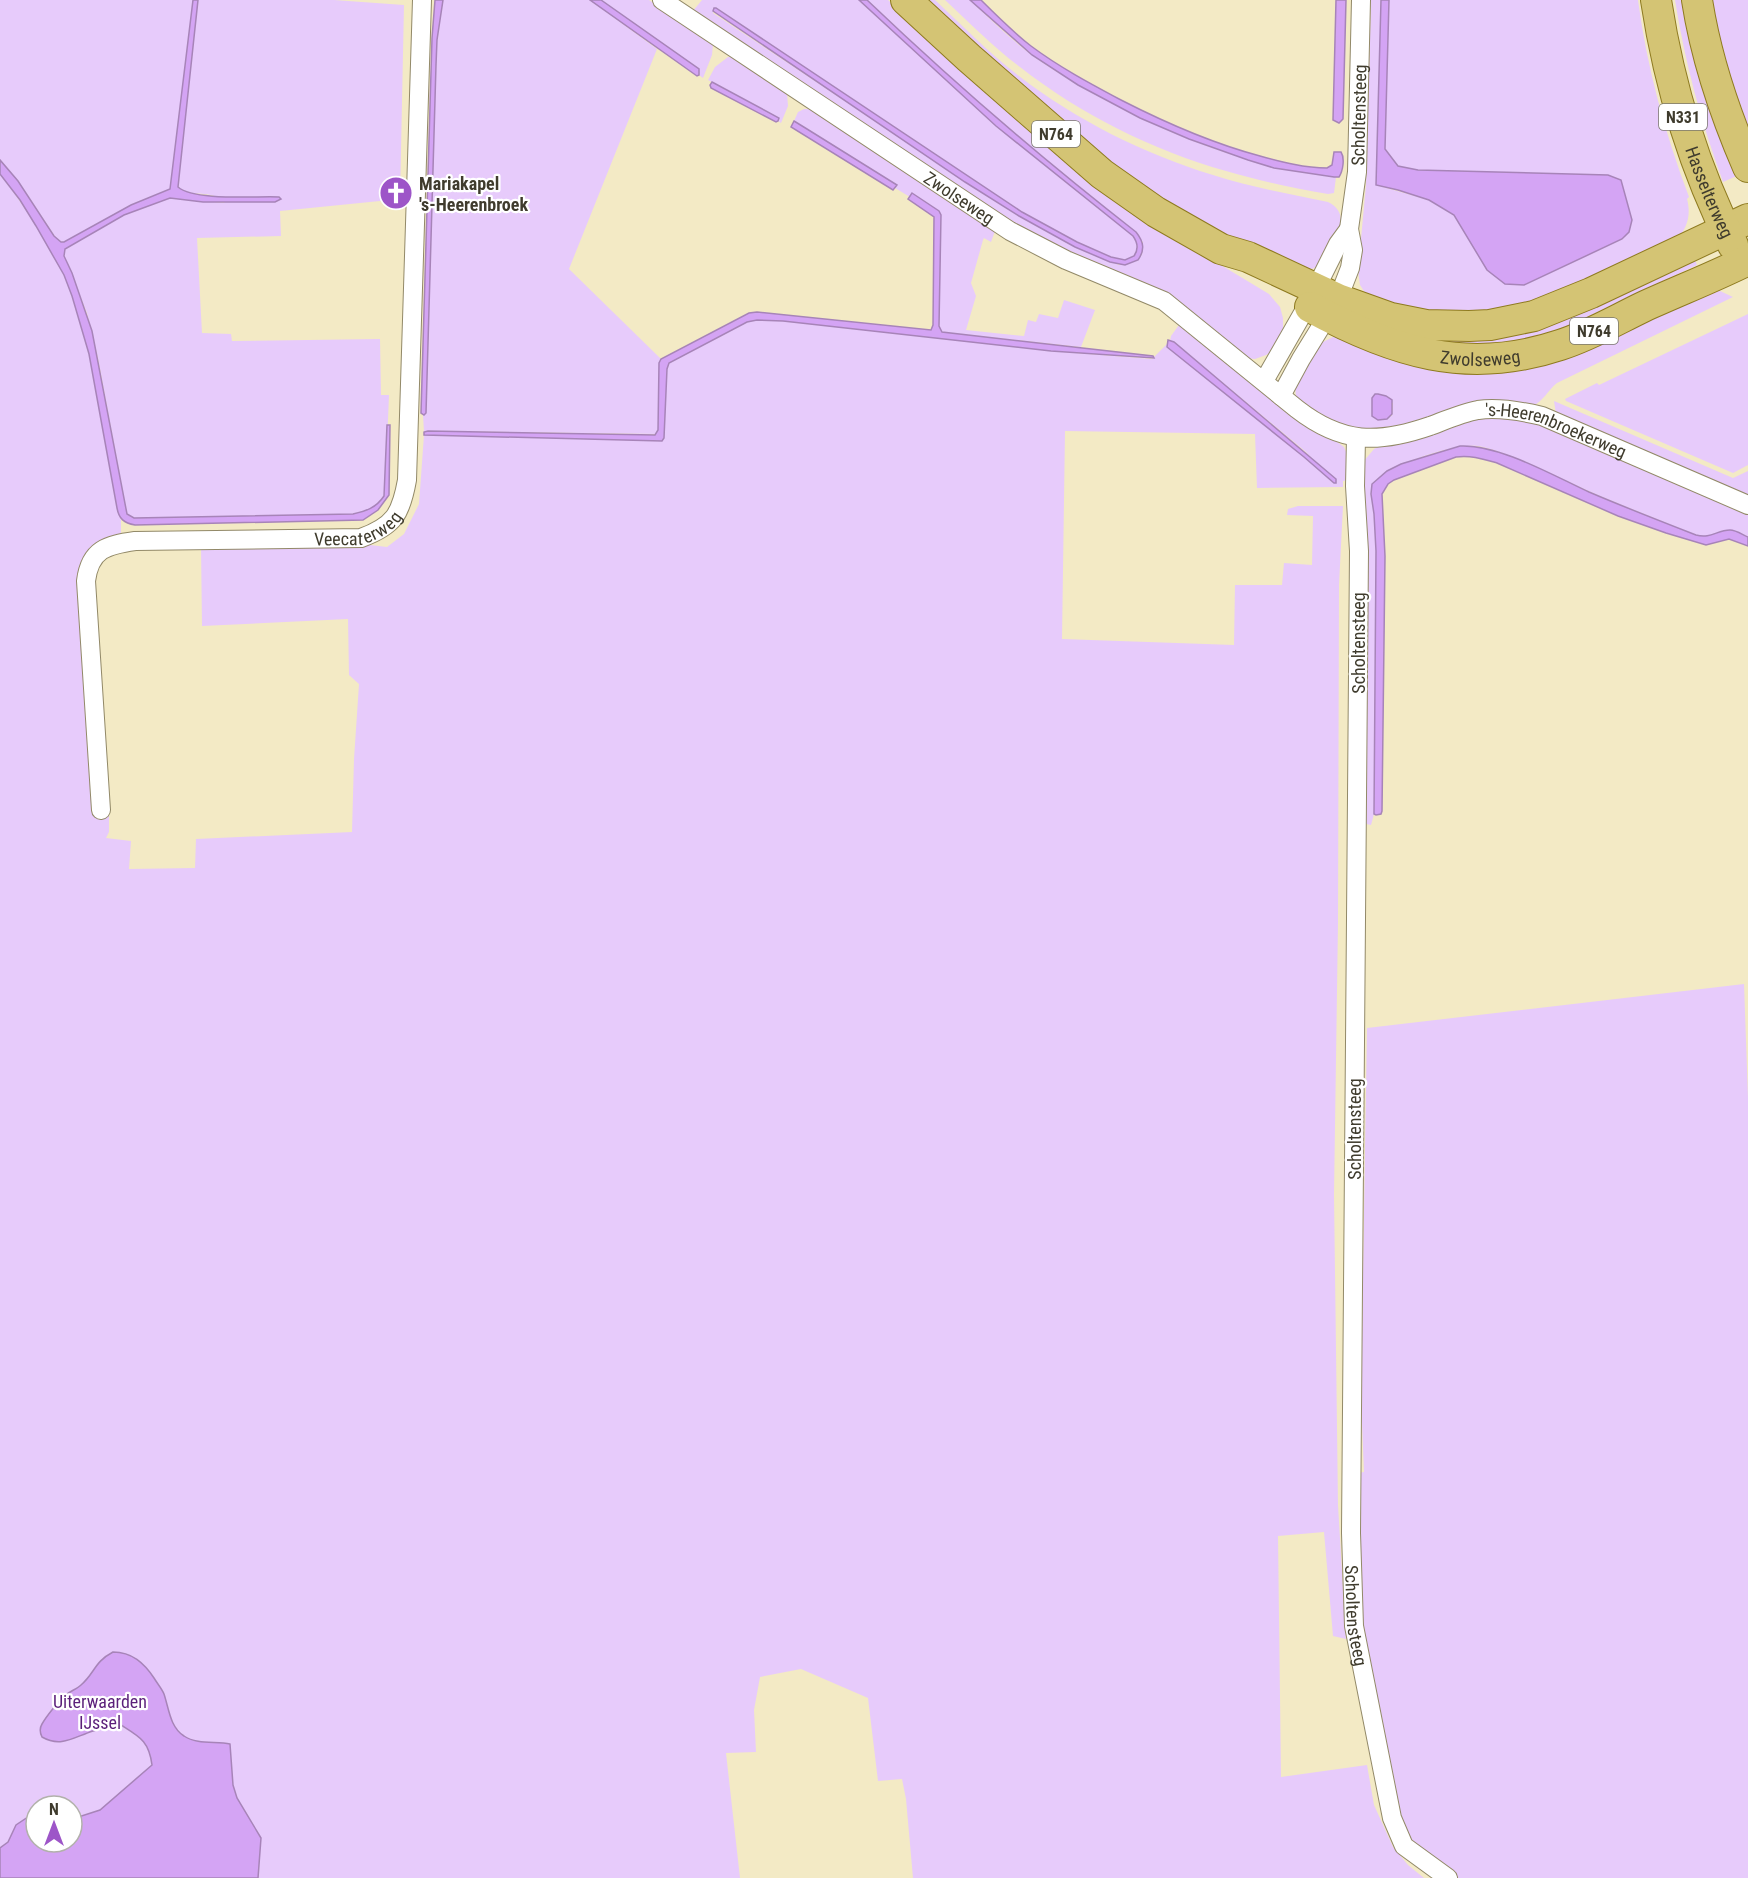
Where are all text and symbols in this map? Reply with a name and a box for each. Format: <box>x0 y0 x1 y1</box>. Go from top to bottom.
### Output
street label: Scholtensteeg <box>1347 64 1370 166</box>
road number: N331 <box>1659 104 1707 130</box>
road number: N764 <box>1032 121 1080 147</box>
street label: Hasselterweg <box>1682 143 1738 241</box>
street label: Zwolseweg <box>920 167 998 228</box>
place label: Mariakapel 's-Heerenbroek <box>419 173 528 215</box>
church icon: Mariakapel 's-Heerenbroek <box>378 175 414 211</box>
road number: N764 <box>1570 318 1618 344</box>
street label: Zwolseweg <box>1439 345 1521 370</box>
street label: 's-Heerenbroekerweg <box>1485 398 1630 462</box>
street label: Veecaterweg <box>314 507 406 549</box>
street label: Scholtensteeg <box>1348 592 1369 694</box>
street label: Scholtensteeg <box>1344 1078 1365 1180</box>
street label: Scholtensteeg <box>1342 1565 1372 1668</box>
park label: Uiterwaarden IJssel <box>53 1691 147 1733</box>
north arrow <box>24 1794 84 1854</box>
text: N <box>49 1800 59 1819</box>

